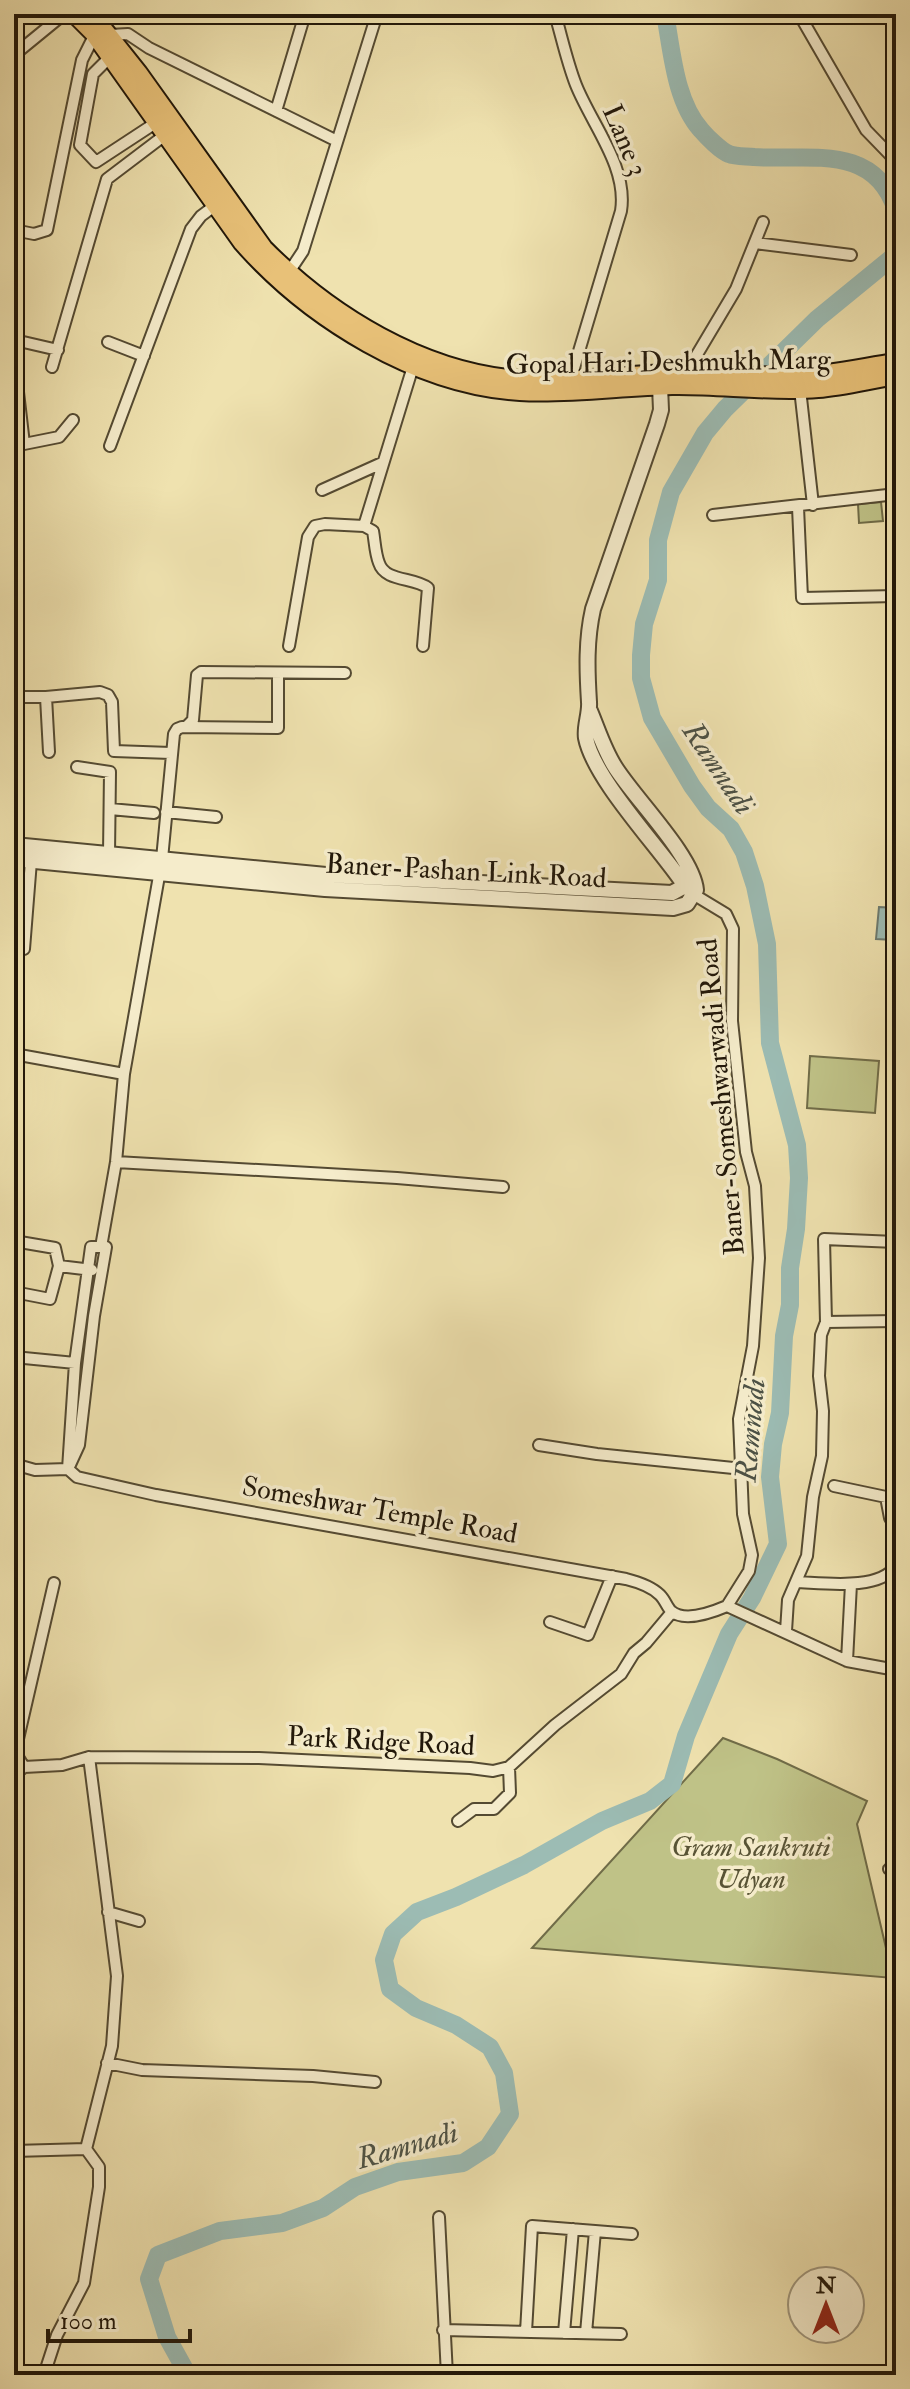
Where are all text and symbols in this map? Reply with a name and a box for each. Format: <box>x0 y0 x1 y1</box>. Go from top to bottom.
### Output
street label: Lane 3 <box>594 99 655 182</box>
street label: Gopal Hari Deshmukh Marg <box>505 342 832 383</box>
water label: Ramnadi <box>674 714 763 822</box>
street label: Baner-Pashan Link Road <box>324 847 608 896</box>
street label: Baner-Someshwarwadi Road <box>690 937 753 1257</box>
water label: Ramnadi <box>727 1377 773 1484</box>
street label: Someshwar Temple Road <box>239 1469 520 1552</box>
street label: Park Ridge Road <box>286 1719 476 1764</box>
park label: Gram Sankruti Udyan <box>671 1830 831 1897</box>
water label: Ramnadi <box>351 2113 462 2178</box>
north arrow <box>786 2265 866 2345</box>
text: N <box>815 2272 836 2300</box>
scale bar <box>48 2293 190 2343</box>
text: 100 m <box>60 2306 117 2337</box>

